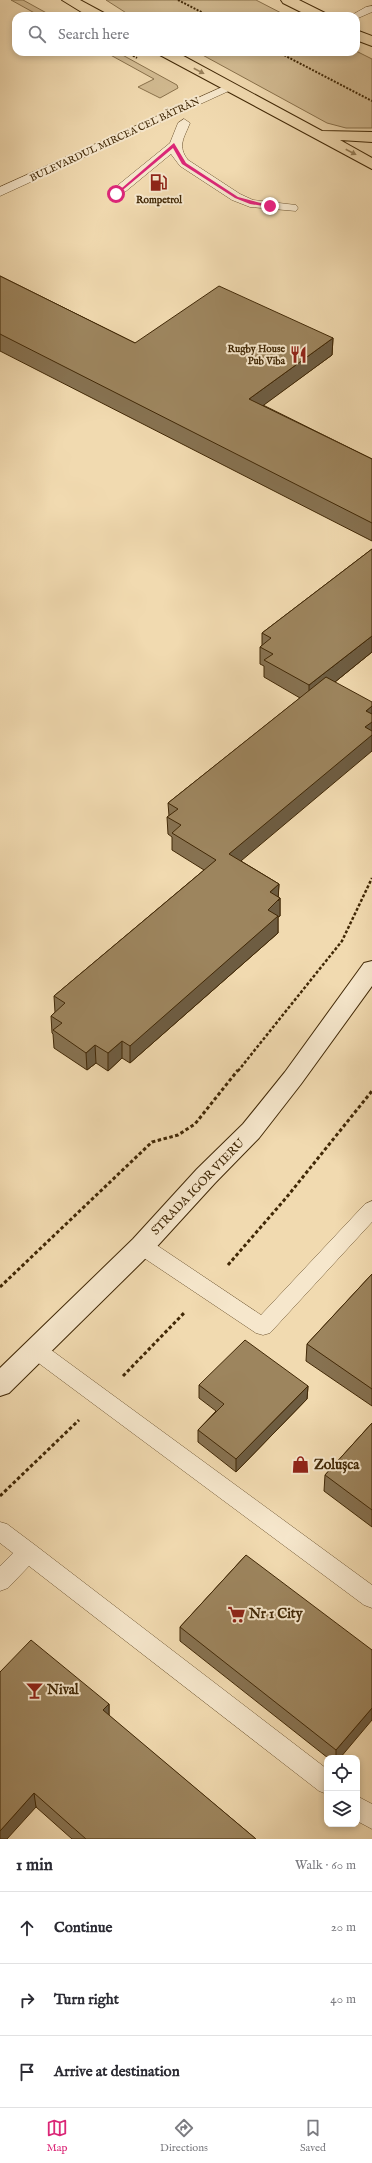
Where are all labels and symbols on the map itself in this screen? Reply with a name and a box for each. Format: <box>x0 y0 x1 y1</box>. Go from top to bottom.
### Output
one-way arrow <box>193 67 205 74</box>
street label: BULEVARDUL MIRCEA CEL BĂTRÂN <box>28 94 202 185</box>
one-way arrow <box>345 149 356 156</box>
fuel station icon: Rompetrol <box>149 173 169 193</box>
route start <box>107 185 125 203</box>
place label: Rompetrol <box>136 194 182 207</box>
route end <box>261 197 279 215</box>
place label: Rugby House Pub Viba <box>227 343 286 368</box>
restaurant icon: Rugby House Pub Viba <box>288 345 308 365</box>
street label: STRADA IGOR VIERU <box>148 1135 249 1238</box>
shop icon: Zolușca <box>291 1455 311 1475</box>
place label: Zolușca <box>314 1456 360 1474</box>
supermarket icon: Nr 1 City <box>226 1604 246 1624</box>
place label: Nr 1 City <box>248 1605 304 1623</box>
bar icon: Nival <box>24 1680 44 1700</box>
place label: Nival <box>46 1681 80 1699</box>

